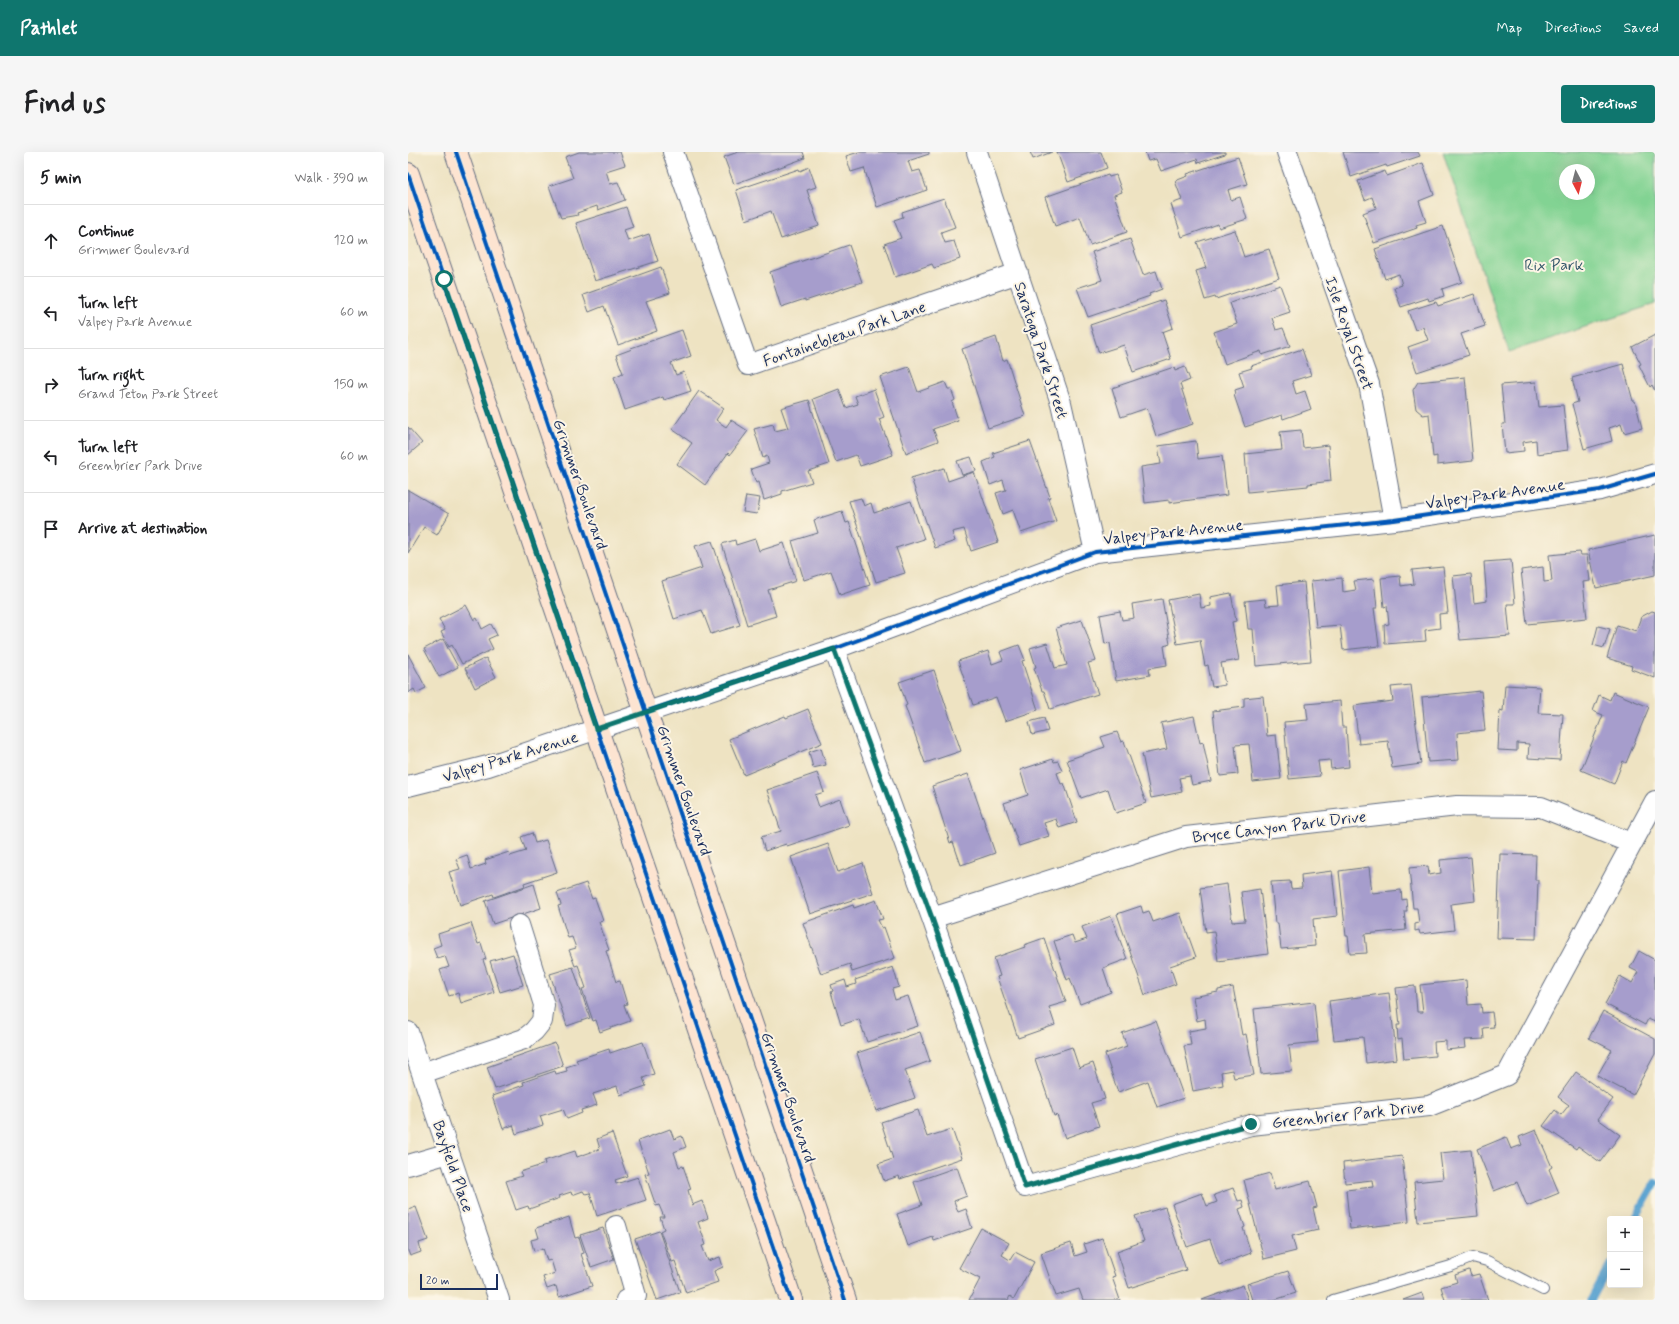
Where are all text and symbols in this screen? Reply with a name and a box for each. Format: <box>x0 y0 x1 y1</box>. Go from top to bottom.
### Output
text: Pathlet <box>20 16 77 41</box>
text: Map <box>1496 19 1522 37</box>
text: Directions <box>1544 19 1602 37</box>
text: Saved <box>1624 19 1659 37</box>
button: Directions <box>1561 85 1655 123</box>
text: Find us <box>24 86 105 123</box>
north arrow <box>1559 164 1595 200</box>
text: 5 min <box>40 167 82 189</box>
text: Walk · 390 m <box>295 170 368 187</box>
text: Continue <box>78 222 134 242</box>
icon: ahead <box>40 230 62 252</box>
text: 120 m <box>334 232 368 249</box>
text: Grimmer Boulevard <box>78 242 189 259</box>
park label: Rix Park <box>1524 255 1584 276</box>
route start <box>435 270 453 288</box>
street label: Isle Royal Street <box>1319 274 1378 394</box>
street label: Saratoga Park Street <box>1009 279 1073 422</box>
text: Turn left <box>78 294 138 314</box>
street label: Fontainebleau Park Lane <box>760 297 929 372</box>
icon: left <box>40 302 62 324</box>
text: 60 m <box>340 304 368 321</box>
text: Valpey Park Avenue <box>78 314 192 331</box>
text: Turn right <box>78 366 145 386</box>
icon: right <box>40 374 62 396</box>
text: 150 m <box>334 376 368 393</box>
text: Grand Teton Park Street <box>78 386 218 403</box>
street label: Grimmer Boulevard <box>547 416 612 553</box>
text: Turn left <box>78 438 138 458</box>
icon: left <box>40 446 62 468</box>
text: 60 m <box>340 448 368 465</box>
text: Greenbrier Park Drive <box>78 458 202 475</box>
street label: Valpey Park Avenue <box>1424 474 1566 515</box>
street label: Valpey Park Avenue <box>1102 515 1244 550</box>
icon: arrive <box>40 518 62 540</box>
text: Arrive at destination <box>78 519 207 539</box>
street label: Grimmer Boulevard <box>651 722 716 859</box>
street label: Valpey Park Avenue <box>440 727 581 788</box>
street label: Bryce Canyon Park Drive <box>1191 806 1367 849</box>
street label: Grimmer Boulevard <box>755 1029 820 1166</box>
street label: Greenbrier Park Drive <box>1271 1097 1425 1134</box>
route end <box>1242 1115 1260 1133</box>
street label: Bayfield Place <box>427 1118 478 1215</box>
map controls <box>1607 1216 1643 1288</box>
button: + <box>1607 1216 1643 1252</box>
button: − <box>1607 1252 1643 1288</box>
scale bar <box>420 1272 498 1291</box>
text: 20 m <box>426 1274 449 1288</box>

